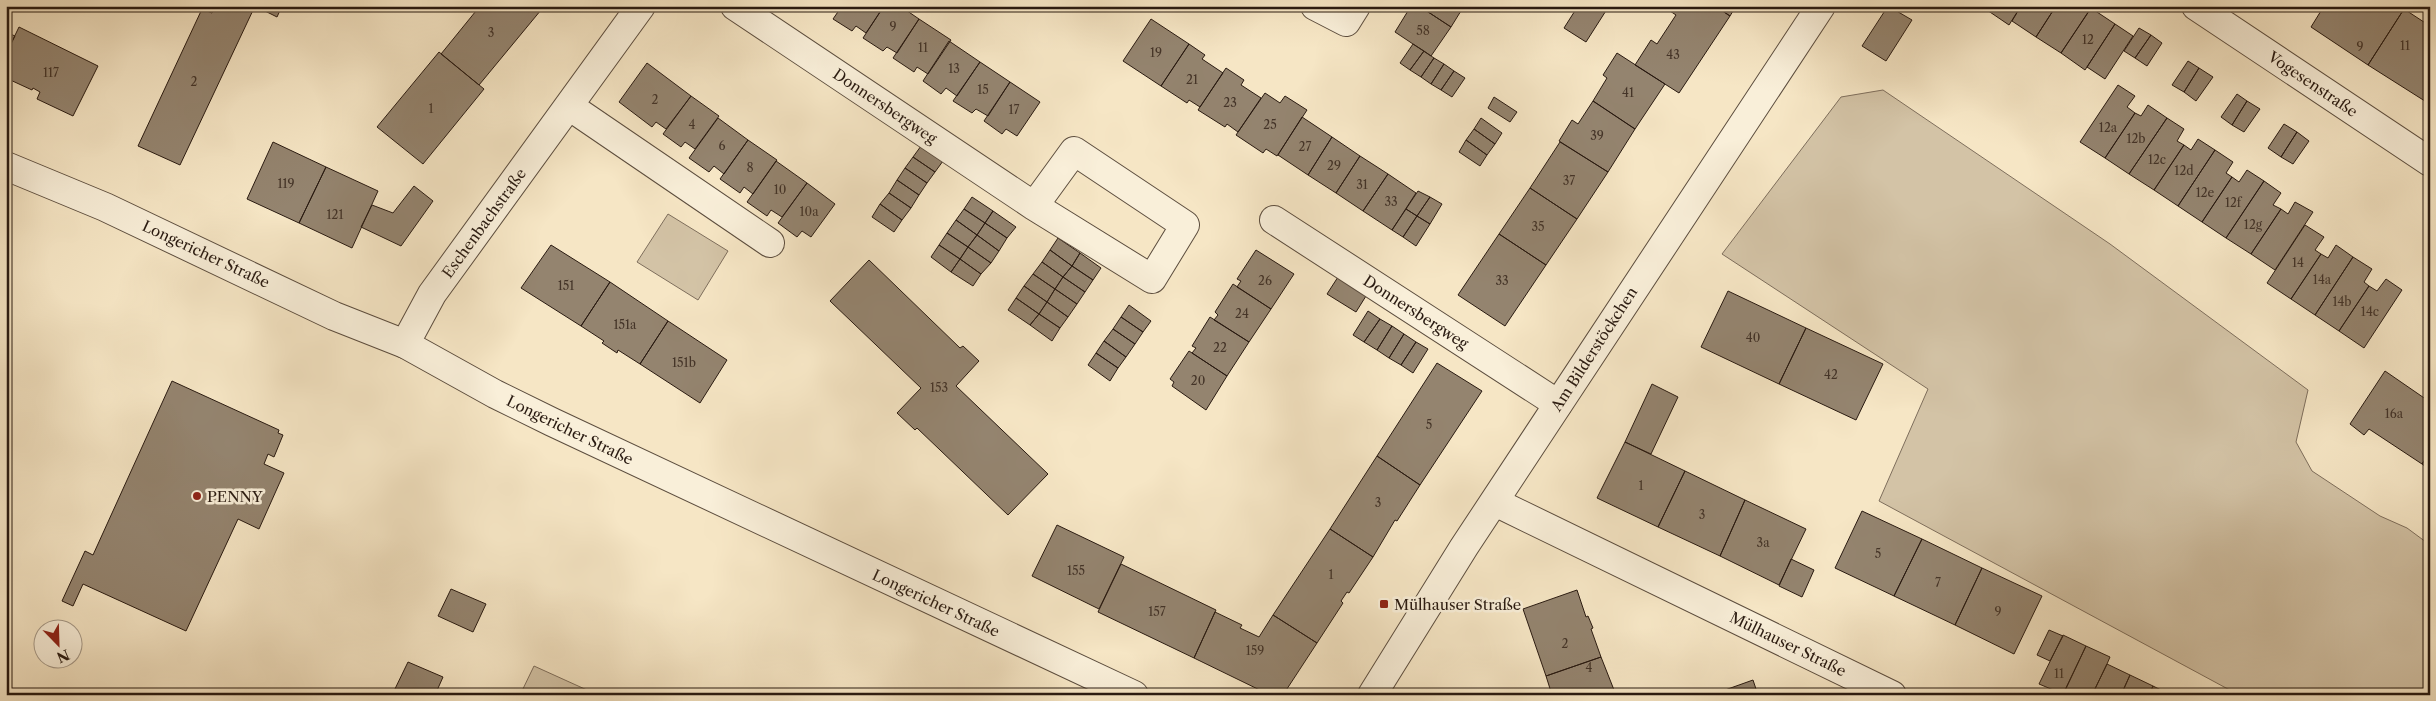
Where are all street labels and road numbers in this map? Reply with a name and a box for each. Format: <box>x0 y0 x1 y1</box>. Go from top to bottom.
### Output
street label: Vogesenstraße <box>2264 46 2361 121</box>
street label: Donnersbergweg <box>829 64 941 148</box>
street label: Eschenbachstraße <box>438 164 530 282</box>
street label: Longericher Straße <box>139 216 273 292</box>
street label: Donnersbergweg <box>1360 271 1472 353</box>
street label: Am Bilderstöckchen <box>1546 283 1642 416</box>
street label: Longericher Straße <box>504 391 636 469</box>
street label: Longericher Straße <box>869 565 1003 641</box>
street label: Mülhauser Straße <box>1727 608 1849 680</box>

